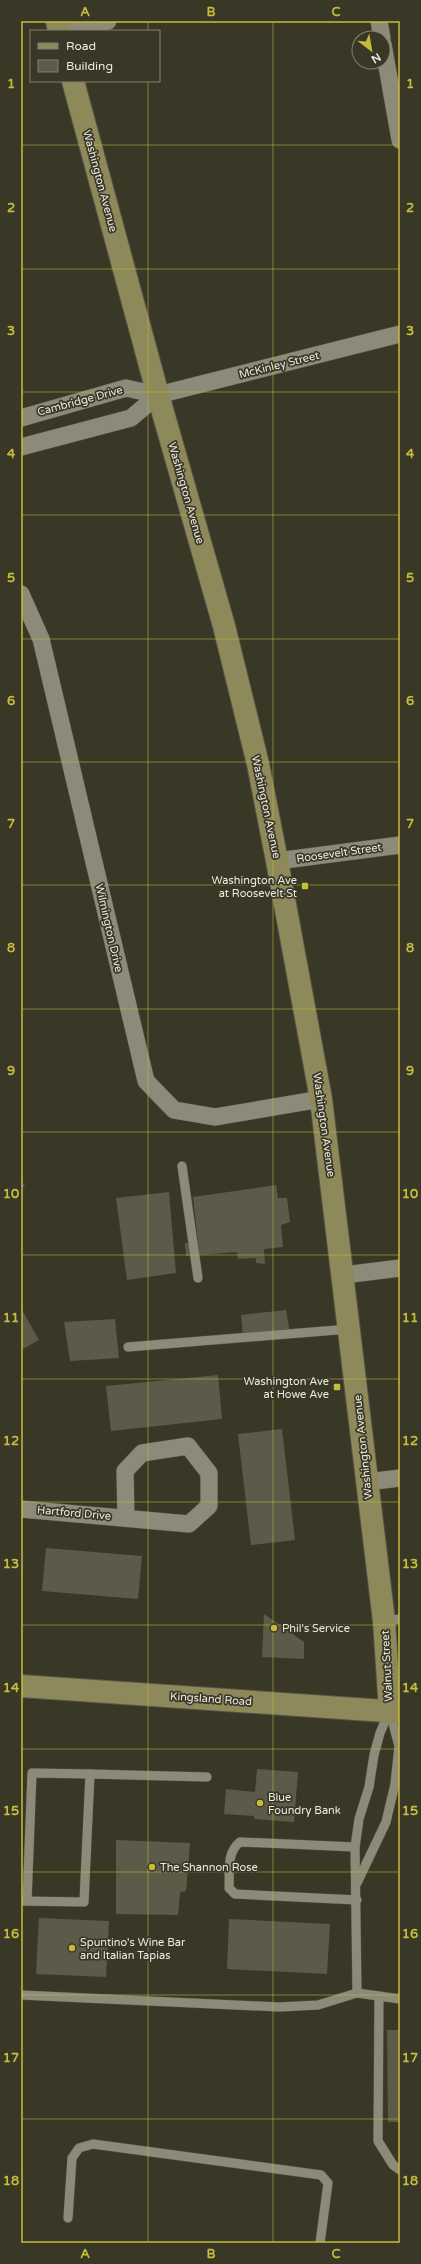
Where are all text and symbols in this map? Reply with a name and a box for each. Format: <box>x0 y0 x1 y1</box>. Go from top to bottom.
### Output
text: A <box>80 4 90 20</box>
text: B <box>206 4 216 20</box>
text: C <box>331 4 341 20</box>
legend <box>30 30 160 82</box>
north arrow <box>351 30 391 70</box>
text: Road <box>66 39 96 53</box>
text: N <box>369 50 383 66</box>
text: Building <box>66 59 113 73</box>
text: 1 <box>7 76 15 92</box>
text: 1 <box>406 76 414 92</box>
street label: Washington Avenue <box>80 129 120 233</box>
text: 2 <box>7 200 15 216</box>
text: 2 <box>406 200 414 216</box>
text: 3 <box>7 323 15 339</box>
text: 3 <box>406 323 414 339</box>
street label: McKinley Street <box>238 349 320 381</box>
street label: Cambridge Drive <box>36 383 124 419</box>
street label: Washington Avenue <box>165 441 207 545</box>
text: 4 <box>7 446 16 462</box>
text: 4 <box>406 446 415 462</box>
text: 5 <box>7 570 15 586</box>
text: 5 <box>406 570 414 586</box>
text: 6 <box>7 693 15 709</box>
text: 6 <box>406 693 414 709</box>
street label: Washington Avenue <box>249 754 283 860</box>
text: 7 <box>7 816 15 832</box>
text: 7 <box>406 816 414 832</box>
street label: Roosevelt Street <box>296 841 382 865</box>
place label: Washington Ave at Roosevelt St <box>212 874 297 900</box>
marker: Washington Ave at Roosevelt St <box>300 881 310 891</box>
street label: Wilmington Drive <box>92 882 126 974</box>
text: 8 <box>7 940 15 956</box>
text: 8 <box>406 940 414 956</box>
text: 9 <box>7 1063 15 1079</box>
text: 9 <box>406 1063 414 1079</box>
street label: Washington Avenue <box>310 1072 338 1178</box>
text: 10 <box>3 1186 19 1202</box>
text: 10 <box>402 1186 418 1202</box>
text: 11 <box>3 1310 19 1326</box>
text: 11 <box>402 1310 418 1326</box>
place label: Washington Ave at Howe Ave <box>244 1375 329 1401</box>
marker: Washington Ave at Howe Ave <box>332 1382 342 1392</box>
street label: Washington Avenue <box>351 1394 375 1500</box>
text: 12 <box>3 1433 19 1449</box>
text: 12 <box>402 1433 418 1449</box>
street label: Hartford Drive <box>36 1503 112 1523</box>
text: 13 <box>3 1556 19 1572</box>
text: 13 <box>402 1556 418 1572</box>
place label: Phil's Service <box>282 1622 350 1635</box>
marker: Phil's Service <box>269 1623 279 1633</box>
street label: Walnut Street <box>379 1630 395 1702</box>
text: 14 <box>3 1680 20 1696</box>
text: 14 <box>402 1680 419 1696</box>
street label: Kingsland Road <box>170 1690 252 1708</box>
place label: Blue Foundry Bank <box>268 1791 341 1817</box>
marker: Blue Foundry Bank <box>255 1798 265 1808</box>
text: 15 <box>3 1803 19 1819</box>
text: 15 <box>402 1803 418 1819</box>
place label: The Shannon Rose <box>160 1861 258 1874</box>
marker: The Shannon Rose <box>147 1862 157 1872</box>
text: 16 <box>3 1926 19 1942</box>
text: 16 <box>402 1926 418 1942</box>
place label: Spuntino's Wine Bar and Italian Tapias <box>80 1936 186 1962</box>
marker: Spuntino's Wine Bar and Italian Tapias <box>67 1943 77 1953</box>
text: 17 <box>3 2050 19 2066</box>
text: 17 <box>402 2050 418 2066</box>
text: 18 <box>3 2173 19 2189</box>
text: 18 <box>402 2173 418 2189</box>
text: A <box>80 2246 90 2262</box>
text: B <box>206 2246 216 2262</box>
text: C <box>331 2246 341 2262</box>

